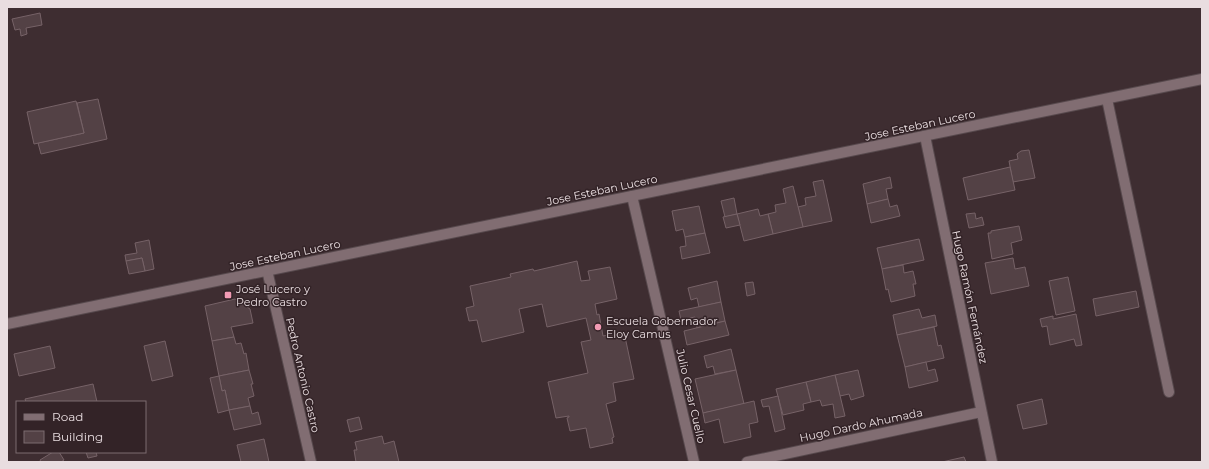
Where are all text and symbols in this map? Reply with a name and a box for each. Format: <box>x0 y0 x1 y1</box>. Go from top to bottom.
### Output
street label: Jose Esteban Lucero <box>862 106 977 144</box>
street label: Jose Esteban Lucero <box>544 171 659 209</box>
street label: Hugo Ramón Fernández <box>949 229 991 365</box>
street label: Jose Esteban Lucero <box>227 236 342 274</box>
place label: José Lucero y Pedro Castro <box>235 282 310 309</box>
marker: José Lucero y Pedro Castro <box>223 290 233 300</box>
place label: Escuela Gobernador Eloy Camus <box>606 314 718 341</box>
street label: Pedro Antonio Castro <box>283 316 323 434</box>
marker: Escuela Gobernador Eloy Camus <box>593 322 603 332</box>
street label: Julio Cesar Cuello <box>673 346 709 445</box>
legend <box>16 401 146 453</box>
street label: Hugo Dardo Ahumada <box>798 405 924 445</box>
text: Road <box>52 409 83 424</box>
text: Building <box>52 429 103 444</box>

